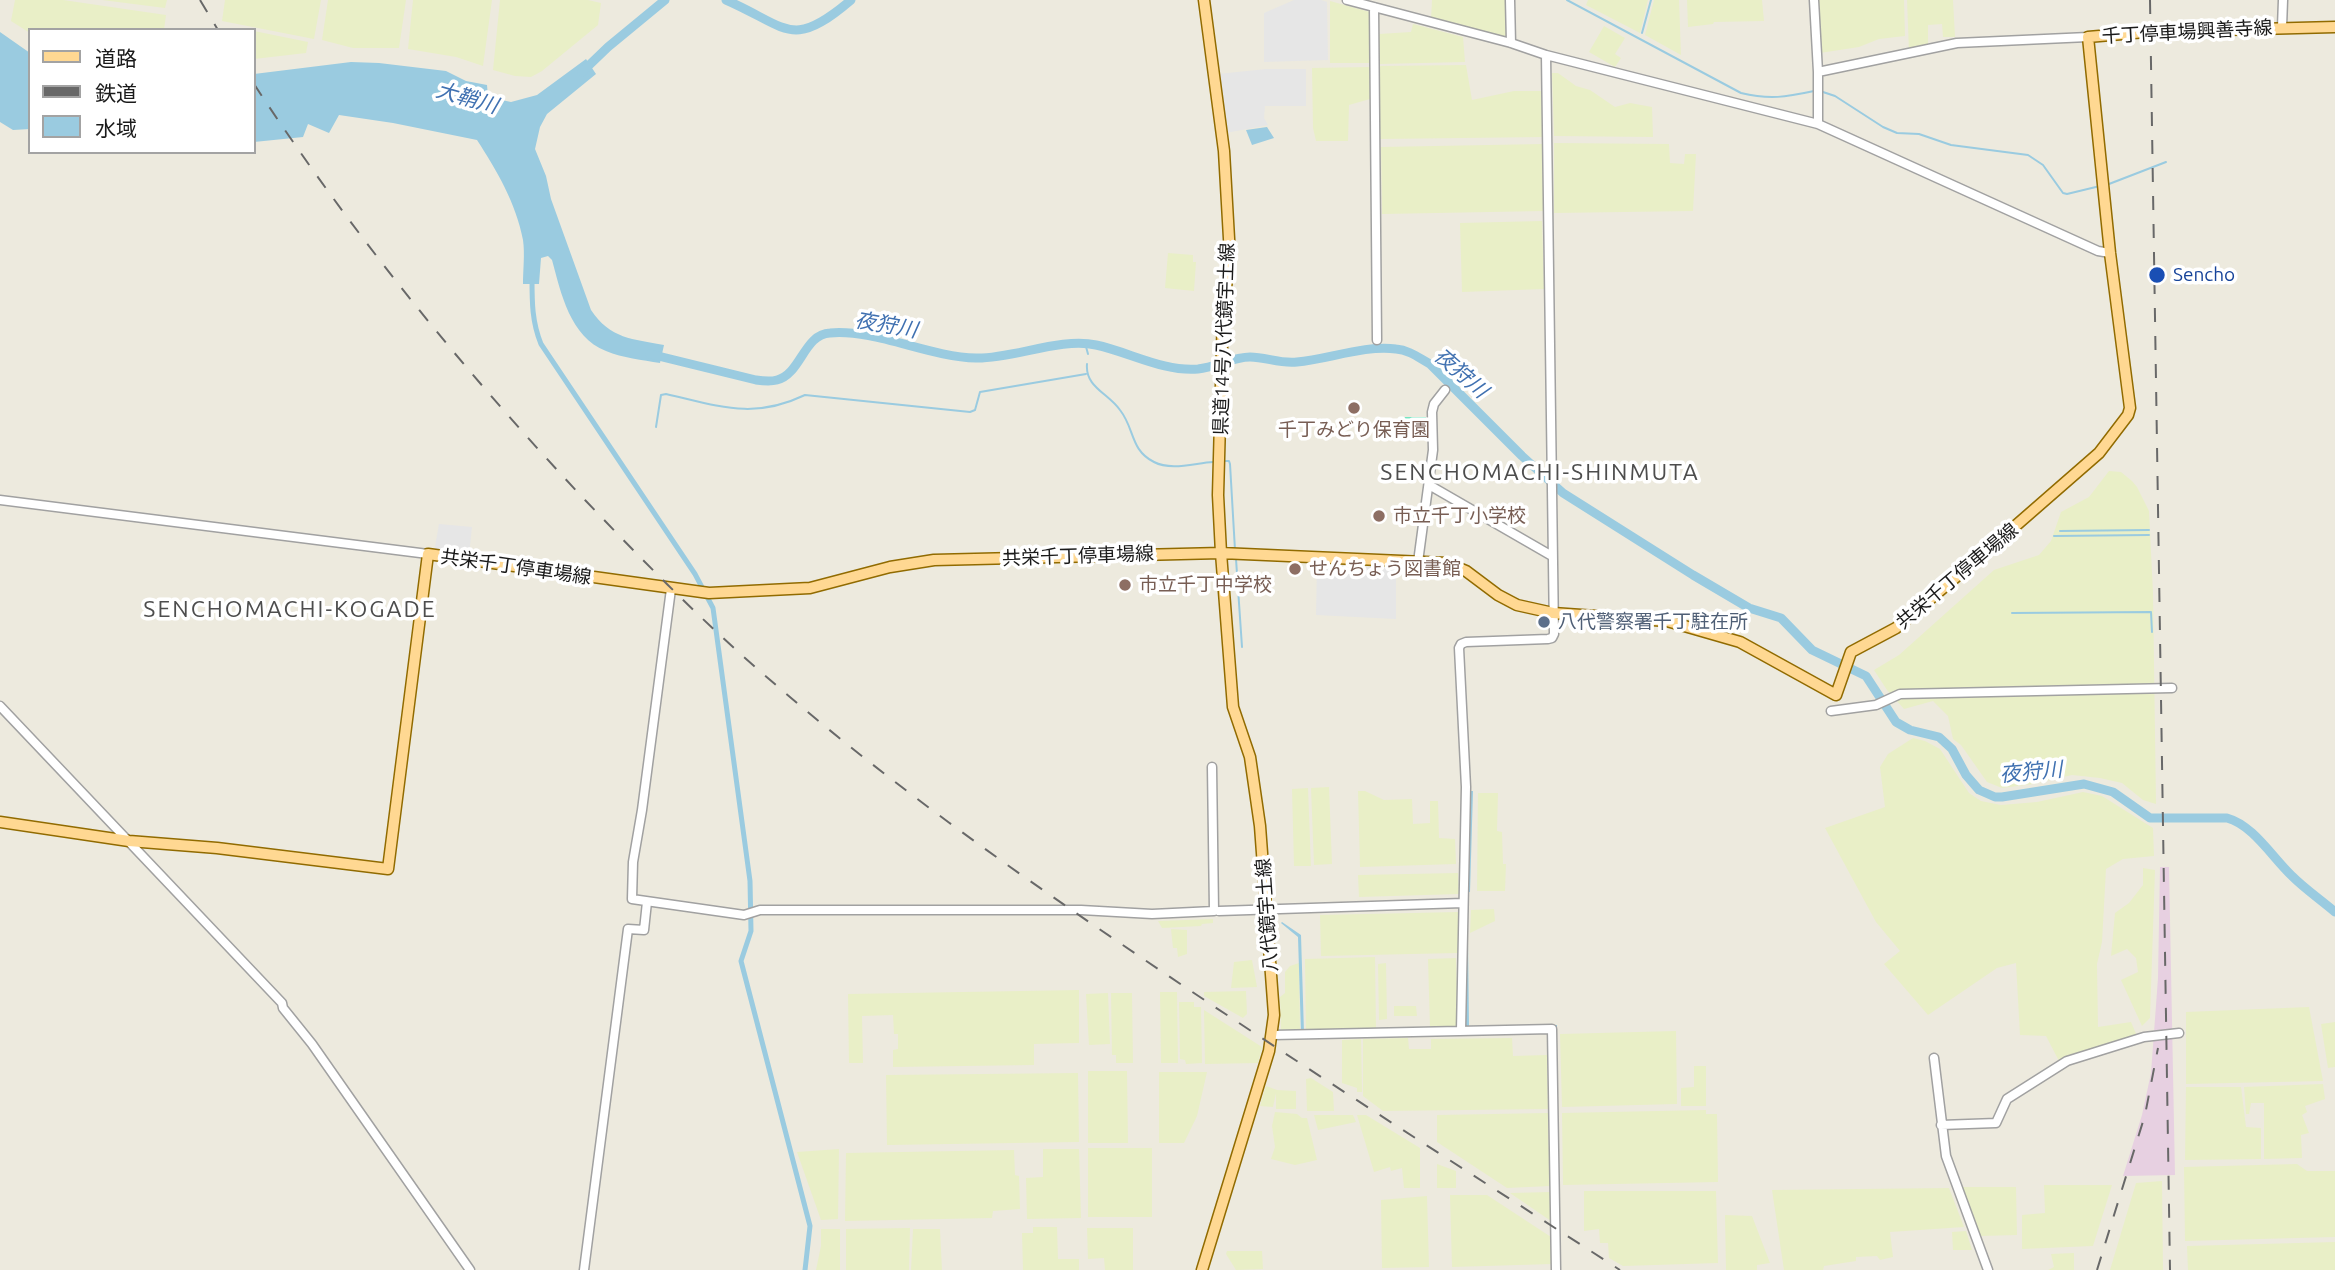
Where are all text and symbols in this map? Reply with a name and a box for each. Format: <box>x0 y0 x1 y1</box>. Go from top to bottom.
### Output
street label: 千丁停車場興善寺線 <box>2101 16 2273 48</box>
legend <box>28 28 256 154</box>
text: 道路 <box>95 46 137 70</box>
water label: 大鞘川 <box>433 77 501 119</box>
text: 鉄道 <box>95 81 137 105</box>
text: 水域 <box>95 116 137 140</box>
street label: 県道14号八代鏡宇土線 <box>1209 242 1239 436</box>
place label: Sencho <box>2173 264 2235 286</box>
marker: Sencho <box>2147 265 2167 285</box>
water label: 夜狩川 <box>853 307 919 343</box>
water label: 夜狩川 <box>1429 343 1493 403</box>
marker: 千丁みどり保育園 <box>1346 400 1362 416</box>
place label: 千丁みどり保育園 <box>1278 419 1430 441</box>
district label: SENCHOMACHI-SHINMUTA <box>1383 458 1697 486</box>
place label: 市立千丁小学校 <box>1393 505 1526 527</box>
marker: 市立千丁小学校 <box>1371 508 1387 524</box>
street label: 共栄千丁停車場線 <box>1891 518 2023 634</box>
street label: 共栄千丁停車場線 <box>1002 542 1154 570</box>
street label: 共栄千丁停車場線 <box>439 545 593 589</box>
place label: せんちょう図書館 <box>1309 558 1461 580</box>
marker: せんちょう図書館 <box>1287 561 1303 577</box>
place label: 市立千丁中学校 <box>1139 574 1272 596</box>
marker: 市立千丁中学校 <box>1117 577 1133 593</box>
district label: SENCHOMACHI-KOGADE <box>146 595 434 623</box>
place label: 八代警察署千丁駐在所 <box>1558 611 1748 633</box>
marker: 八代警察署千丁駐在所 <box>1536 614 1552 630</box>
water label: 夜狩川 <box>1999 757 2063 787</box>
street label: 八代鏡宇土線 <box>1252 857 1282 973</box>

